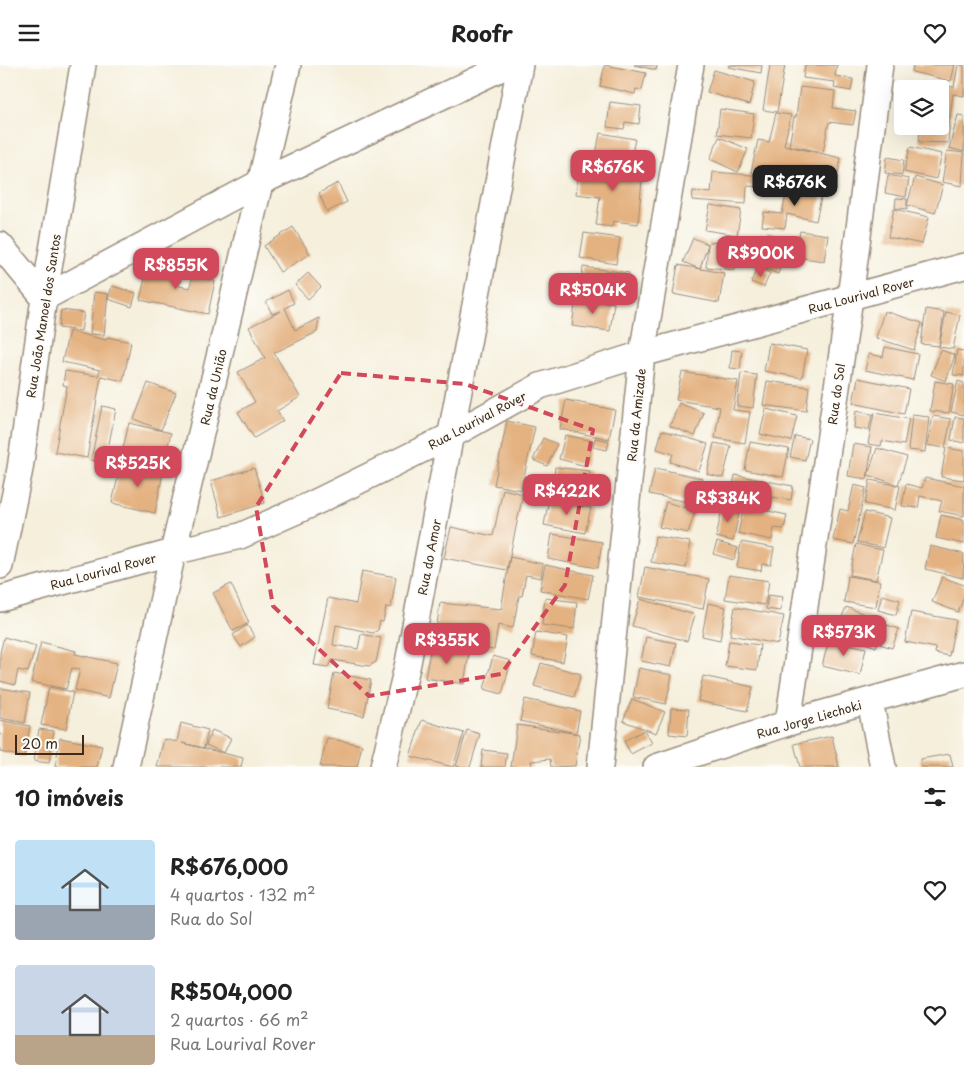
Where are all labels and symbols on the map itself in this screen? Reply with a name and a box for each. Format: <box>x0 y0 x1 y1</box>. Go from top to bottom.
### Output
pin: R$676K <box>572 149 654 192</box>
pin: R$676K <box>754 165 836 207</box>
street label: Rua João Manoel dos Santos <box>21 232 65 399</box>
pin: R$900K <box>720 235 802 278</box>
pin: R$855K <box>135 247 217 290</box>
street label: Rua Lourival Rover <box>806 272 916 318</box>
pin: R$504K <box>552 273 634 315</box>
street label: Rua da União <box>195 347 231 427</box>
street label: Rua do Sol <box>823 362 849 426</box>
street label: Rua da Amizade <box>622 368 650 462</box>
street label: Rua Lourival Rover <box>425 386 530 454</box>
pin: R$525K <box>97 445 179 488</box>
pin: R$422K <box>526 473 608 516</box>
pin: R$384K <box>687 481 769 523</box>
street label: Rua do Amor <box>413 517 445 597</box>
street label: Rua Lourival Rover <box>48 548 158 594</box>
pin: R$573K <box>803 615 885 657</box>
pin: R$355K <box>406 623 488 665</box>
street label: Rua Jorge Liechoki <box>754 695 864 743</box>
scale bar <box>15 732 84 755</box>

